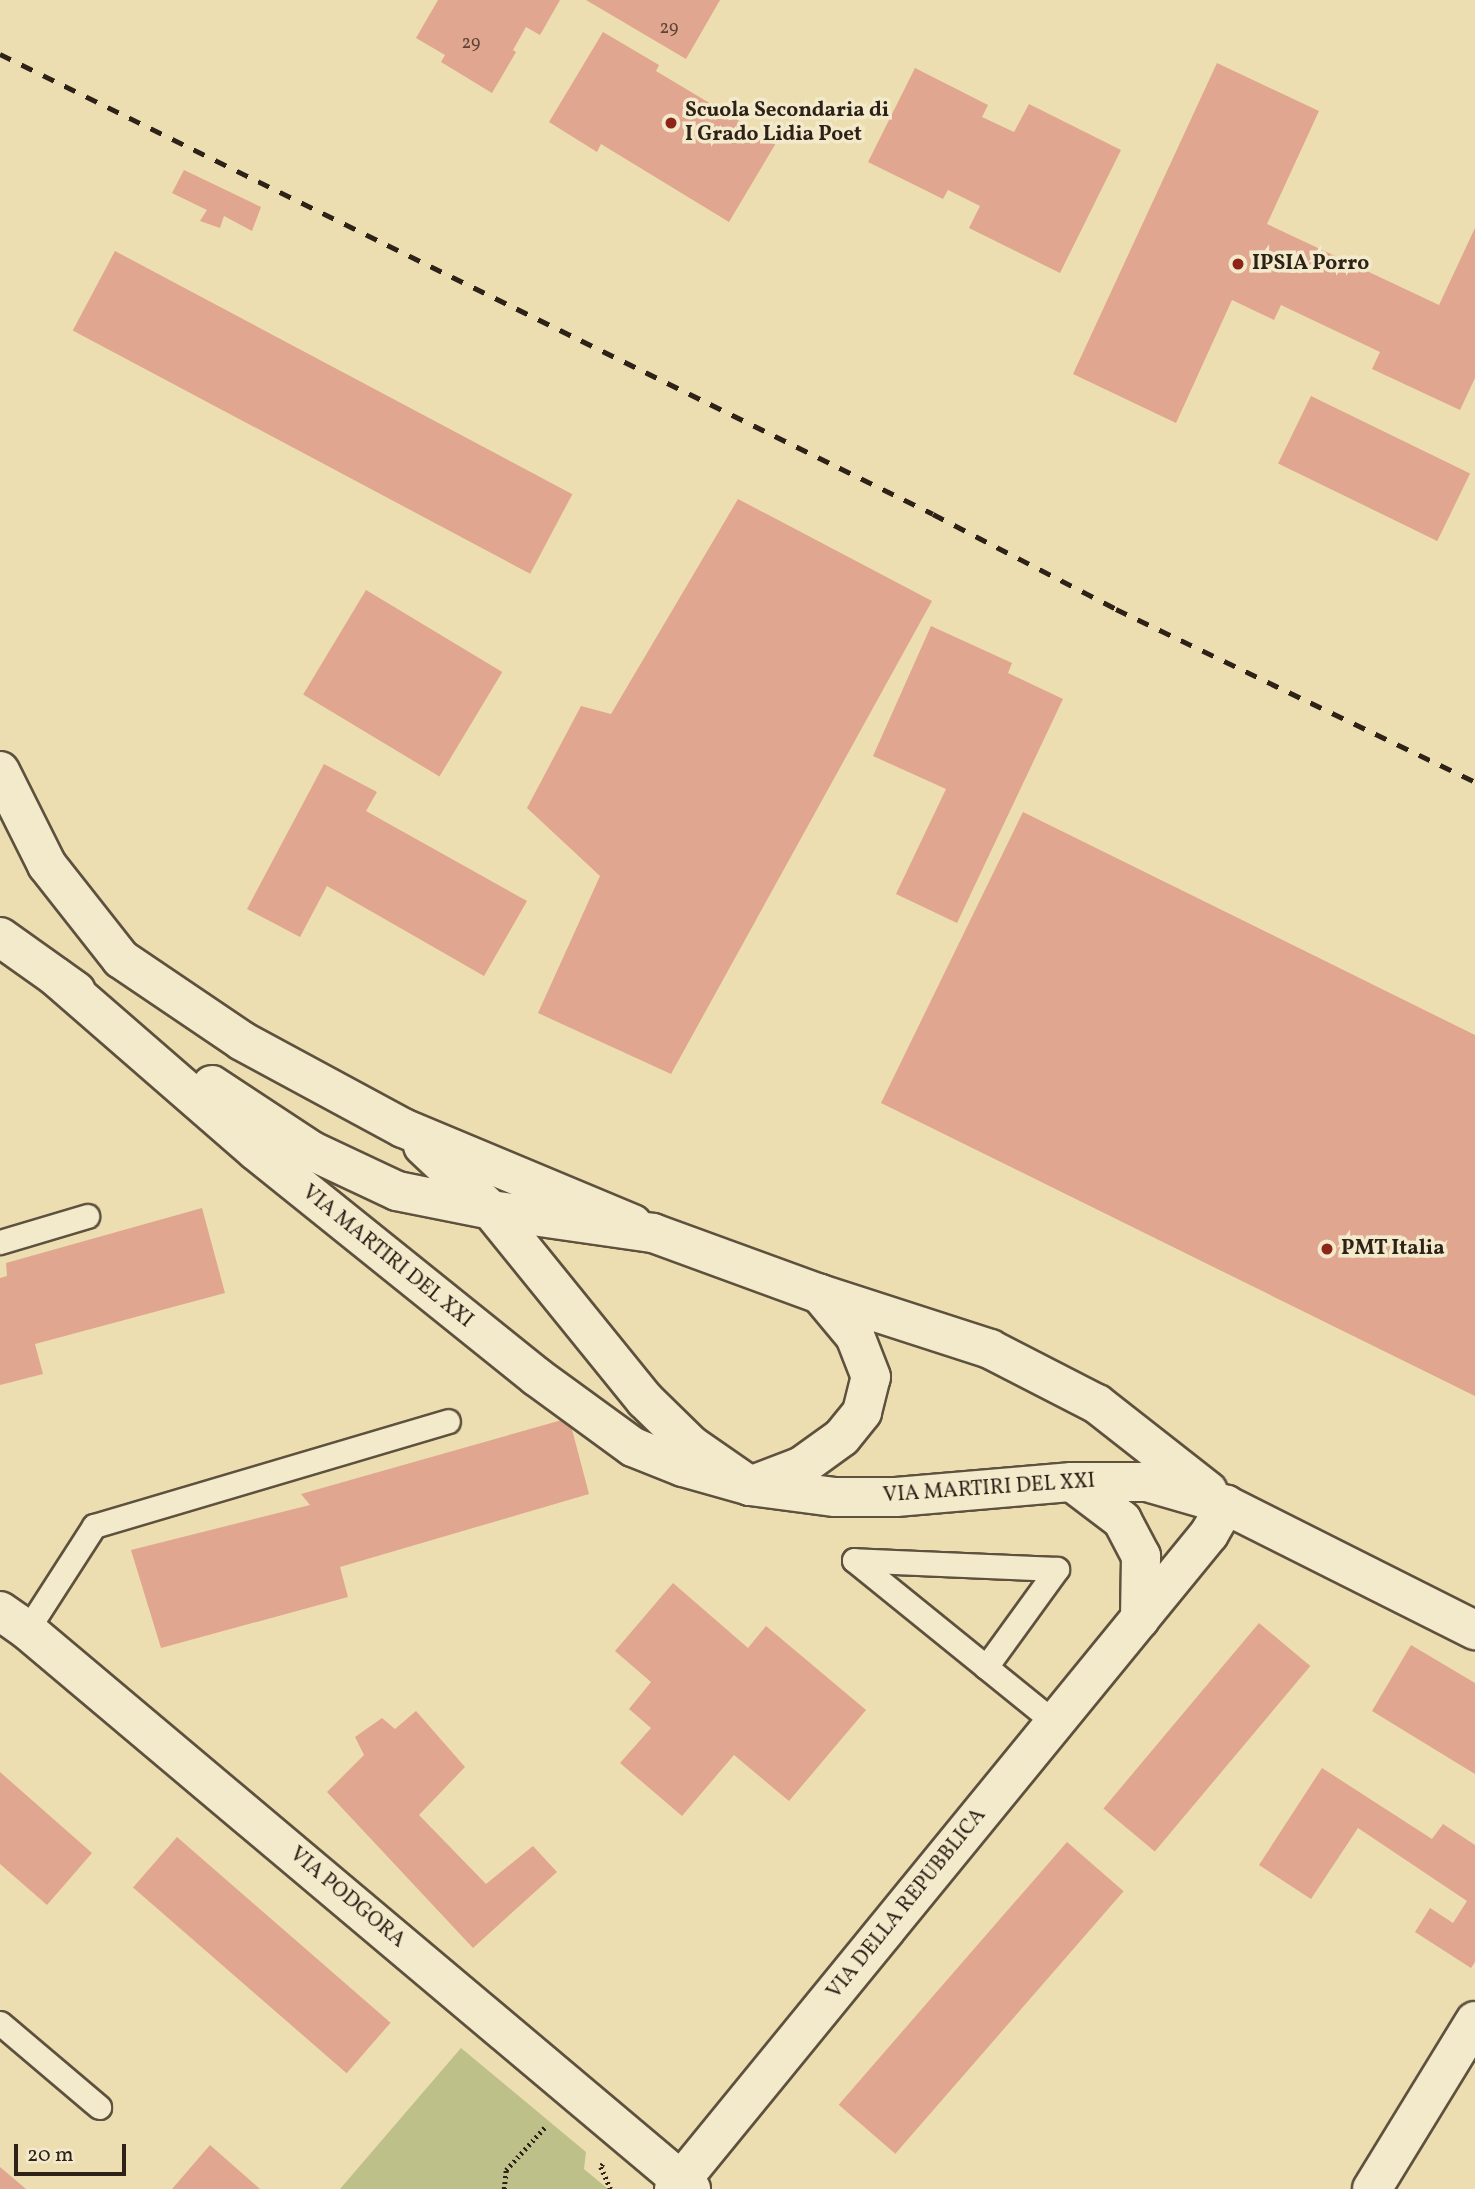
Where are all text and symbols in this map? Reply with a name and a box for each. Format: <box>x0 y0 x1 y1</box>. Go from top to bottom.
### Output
house number: 29 <box>660 18 678 40</box>
house number: 29 <box>462 33 480 55</box>
place label: Scuola Secondaria di I Grado Lidia Poet <box>685 98 889 148</box>
marker: Scuola Secondaria di I Grado Lidia Poet <box>663 115 679 131</box>
place label: IPSIA Porro <box>1252 251 1369 277</box>
marker: IPSIA Porro <box>1230 256 1246 272</box>
street label: VIA MARTIRI DEL XXI <box>296 1180 478 1334</box>
place label: PMT Italia <box>1341 1236 1445 1262</box>
marker: PMT Italia <box>1319 1241 1335 1257</box>
street label: VIA MARTIRI DEL XXI <box>882 1469 1096 1509</box>
street label: VIA DELLA REPUBBLICA <box>822 1804 992 2004</box>
street label: VIA PODGORA <box>284 1842 410 1954</box>
scale bar <box>18 2130 130 2174</box>
text: 20 m <box>27 2141 73 2170</box>

